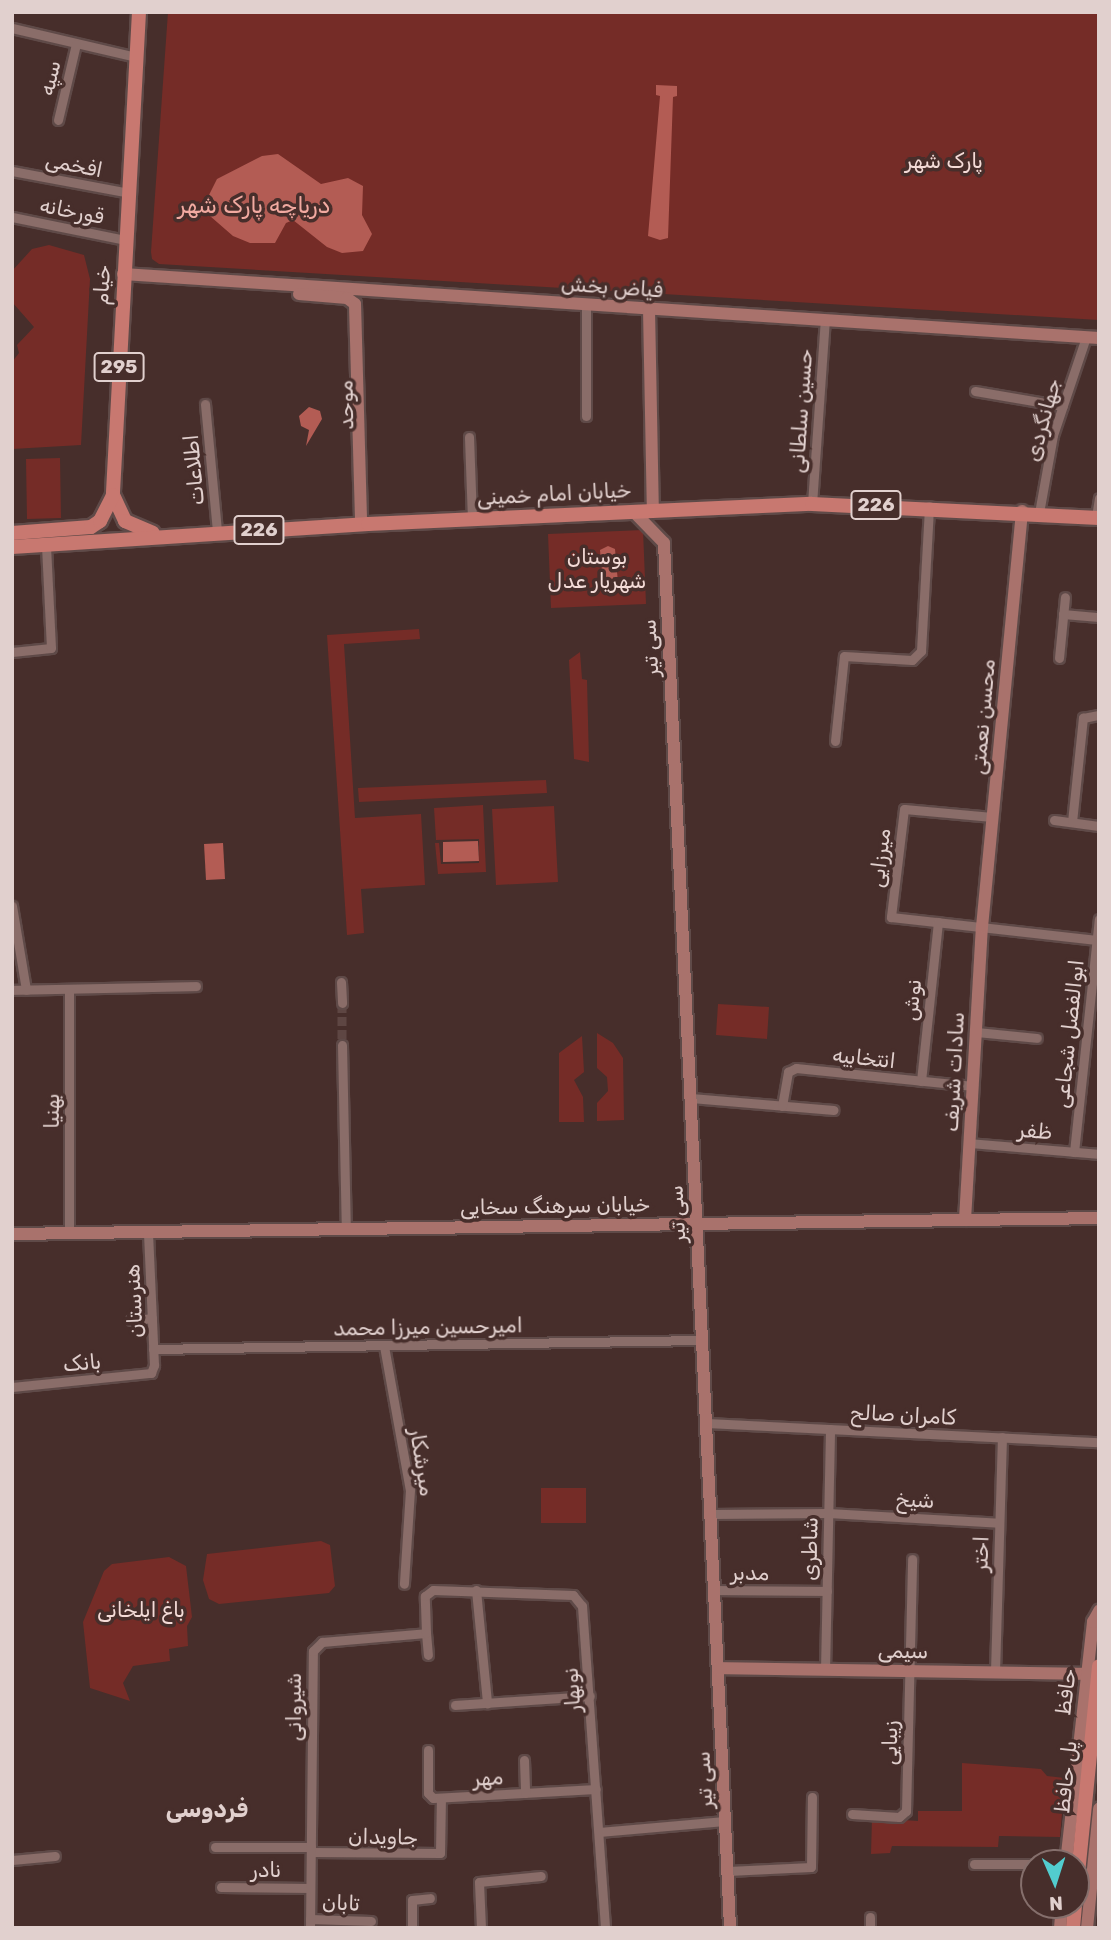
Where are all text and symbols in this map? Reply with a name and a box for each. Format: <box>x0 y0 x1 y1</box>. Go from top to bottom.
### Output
street label: سپه <box>34 58 66 98</box>
street label: افخمی <box>43 147 105 183</box>
park label: پارک شهر <box>905 148 983 174</box>
water label: دریاچه پارک شهر <box>178 191 330 219</box>
street label: قورخانه <box>38 192 106 230</box>
street label: خیام <box>88 264 116 306</box>
street label: فیاض بخش <box>560 271 664 303</box>
street label: حسین سلطانی <box>784 348 818 474</box>
road number: 295 <box>93 352 145 382</box>
street label: جهانگردی <box>1020 376 1066 464</box>
street label: موحد <box>333 380 359 430</box>
street label: اطلاعات <box>178 433 210 507</box>
street label: خیابان امام خمینی <box>476 477 632 511</box>
road number: 226 <box>850 490 902 520</box>
road number: 226 <box>233 514 285 545</box>
park label: بوستان شهریار عدل <box>548 544 646 594</box>
street label: سی تیر <box>636 619 664 677</box>
street label: محسن نعمتی <box>965 658 1001 776</box>
street label: میرزایی <box>864 827 896 889</box>
street label: ابوالفضل شجاعی <box>1049 958 1089 1110</box>
street label: نوش <box>897 978 927 1022</box>
street label: سادات شریف <box>938 1011 970 1133</box>
street label: انتخابیه <box>831 1042 897 1074</box>
street label: بهنیا <box>39 1093 65 1129</box>
street label: ظفر <box>1017 1117 1053 1145</box>
street label: سی تیر <box>663 1185 691 1243</box>
street label: خیابان سرهنگ سخایی <box>460 1192 650 1220</box>
street label: هنرستان <box>119 1263 149 1339</box>
street label: امیرحسین میرزا محمد <box>333 1313 523 1341</box>
street label: بانک <box>62 1349 102 1377</box>
street label: کامران صالح <box>849 1400 957 1430</box>
street label: میرشکار <box>404 1426 440 1498</box>
street label: شیخ <box>895 1486 935 1514</box>
street label: شاطری <box>797 1517 823 1581</box>
street label: اختر <box>968 1536 994 1572</box>
street label: مدبر <box>731 1560 769 1586</box>
park label: باغ ایلخانی <box>97 1597 185 1623</box>
street label: سیمی <box>877 1638 929 1664</box>
street label: نوبهار <box>558 1667 586 1713</box>
street label: حافظ <box>1051 1667 1081 1717</box>
street label: شیروانی <box>281 1673 307 1741</box>
street label: زیبایی <box>877 1720 903 1766</box>
street label: پل حافظ <box>1050 1739 1082 1815</box>
street label: سی تیر <box>690 1751 718 1809</box>
street label: مهر <box>472 1765 504 1791</box>
district label: فردوسی <box>166 1795 248 1823</box>
street label: جاویدان <box>348 1824 418 1850</box>
north arrow <box>1020 1849 1090 1919</box>
street label: نادر <box>251 1857 281 1883</box>
street label: تابان <box>322 1890 360 1916</box>
text: N <box>1049 1892 1063 1915</box>

